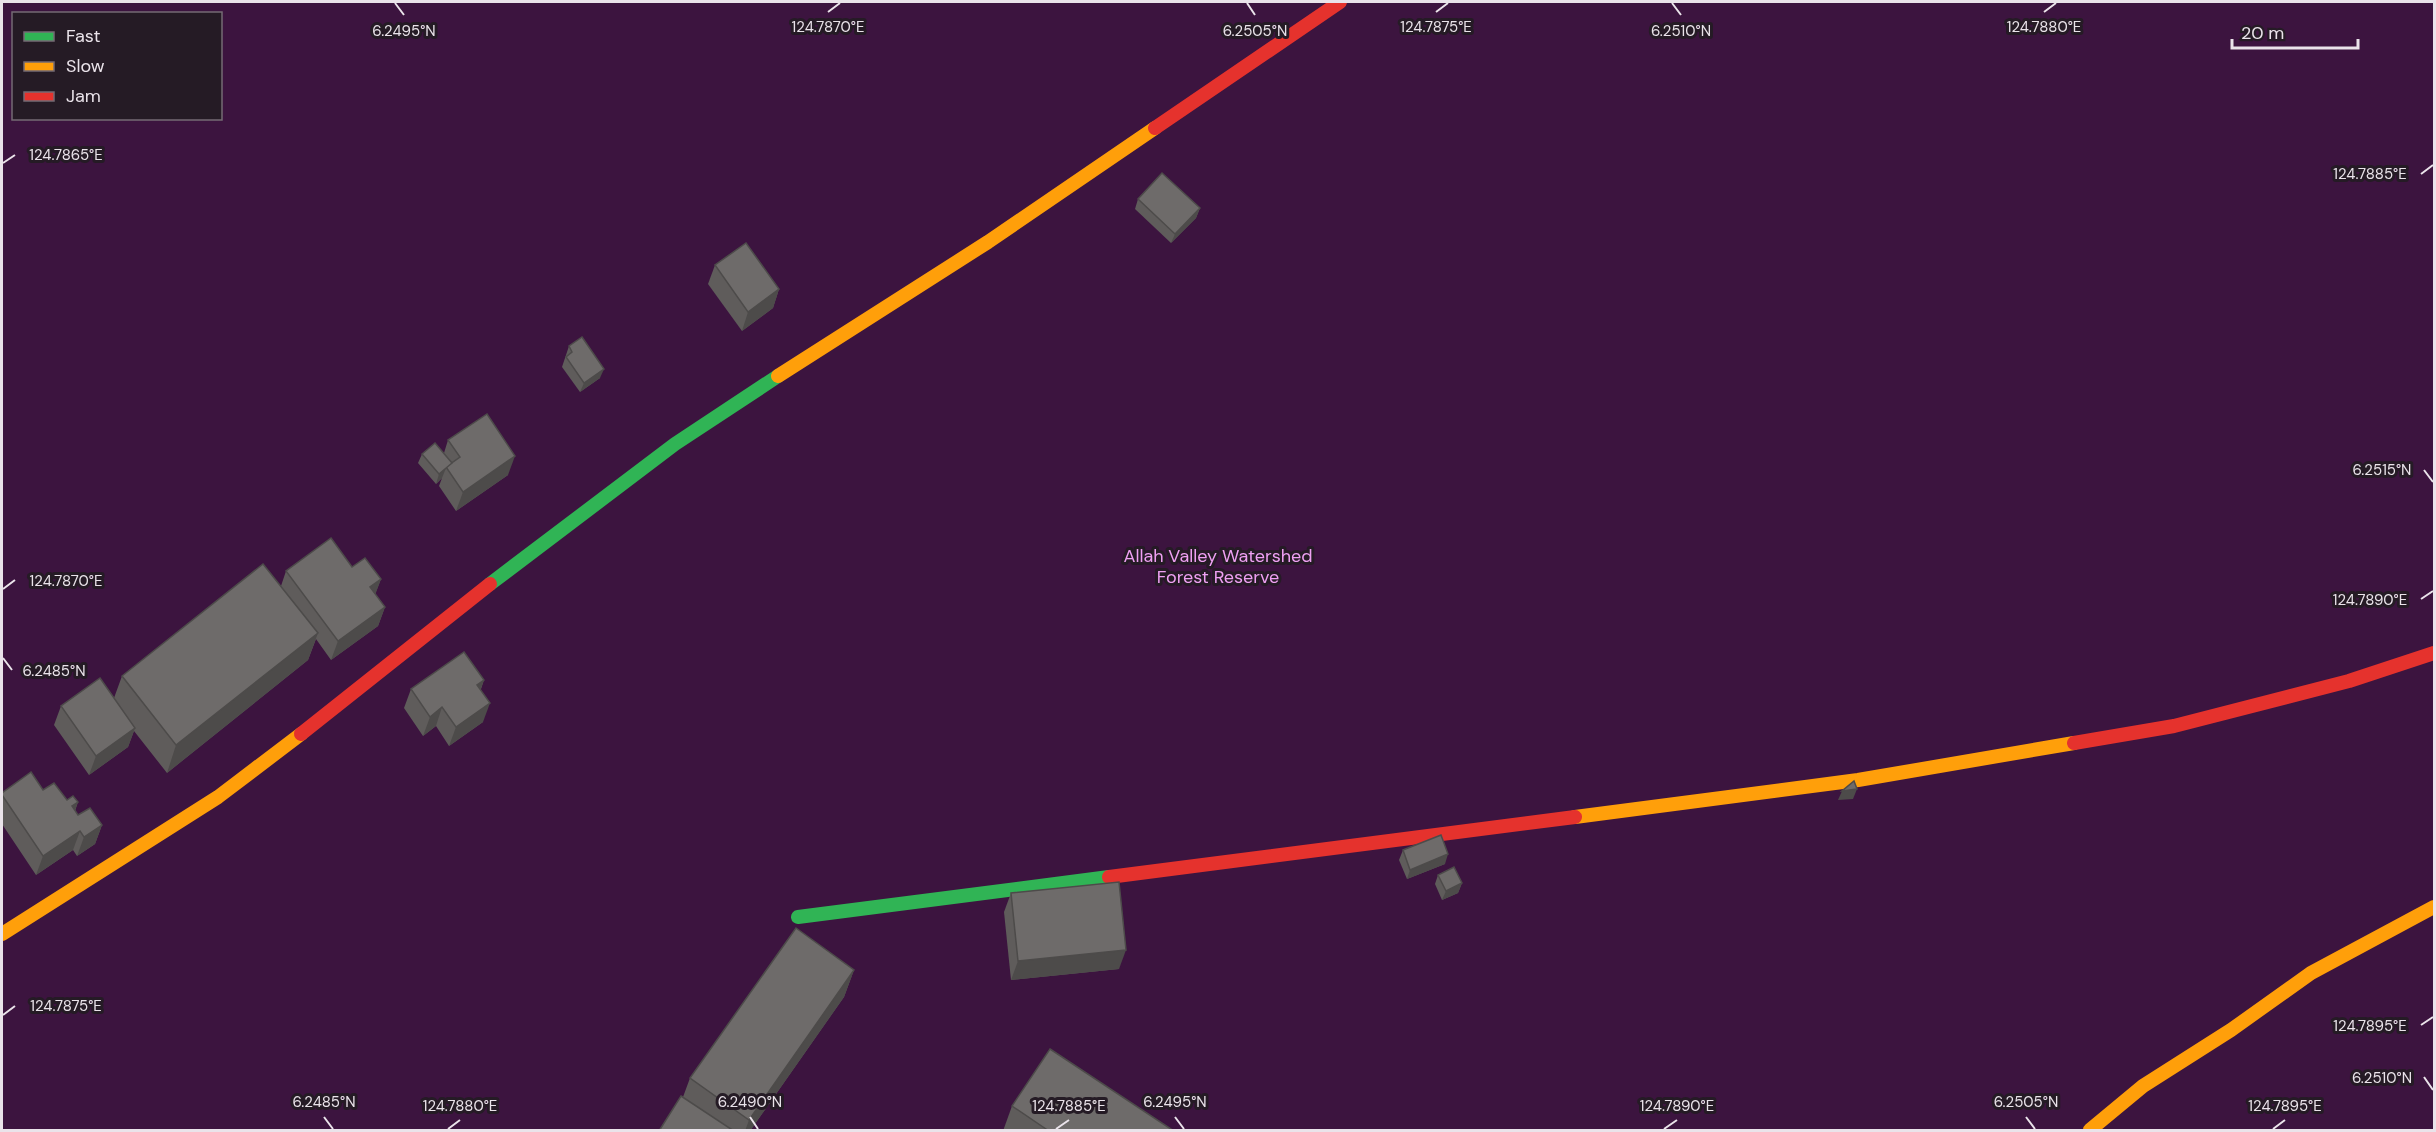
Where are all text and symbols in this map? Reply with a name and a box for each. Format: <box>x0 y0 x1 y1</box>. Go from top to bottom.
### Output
legend <box>12 12 222 120</box>
scale bar <box>2232 12 2358 50</box>
text: 124.7870°E <box>792 17 864 37</box>
text: 124.7875°E <box>1400 17 1472 37</box>
text: 124.7880°E <box>2007 17 2081 37</box>
text: 6.2495°N <box>372 21 436 41</box>
text: 6.2505°N <box>1223 21 1287 41</box>
text: 6.2510°N <box>1651 21 1711 41</box>
text: 20 m <box>2241 21 2284 45</box>
text: Fast <box>66 24 101 48</box>
text: Slow <box>66 54 105 78</box>
text: Jam <box>66 84 101 108</box>
text: 124.7865°E <box>29 145 103 165</box>
text: 124.7885°E <box>2333 164 2407 184</box>
text: 6.2515°N <box>2353 460 2411 480</box>
park label: Allah Valley Watershed Forest Reserve <box>1123 544 1313 589</box>
text: 124.7870°E <box>30 571 102 591</box>
text: 124.7890°E <box>2333 590 2407 610</box>
text: 6.2485°N <box>22 661 86 681</box>
text: 124.7875°E <box>30 996 102 1016</box>
text: 124.7895°E <box>2333 1016 2407 1036</box>
text: 6.2510°N <box>2352 1068 2412 1088</box>
text: 6.2485°N <box>292 1092 356 1112</box>
text: 6.2490°N <box>718 1092 782 1112</box>
text: 6.2495°N <box>1143 1092 1207 1112</box>
text: 6.2505°N <box>1994 1092 2058 1112</box>
text: 124.7880°E <box>423 1096 497 1116</box>
text: 124.7885°E <box>1032 1096 1106 1116</box>
text: 124.7890°E <box>1640 1096 1714 1116</box>
text: 124.7895°E <box>2248 1096 2322 1116</box>

